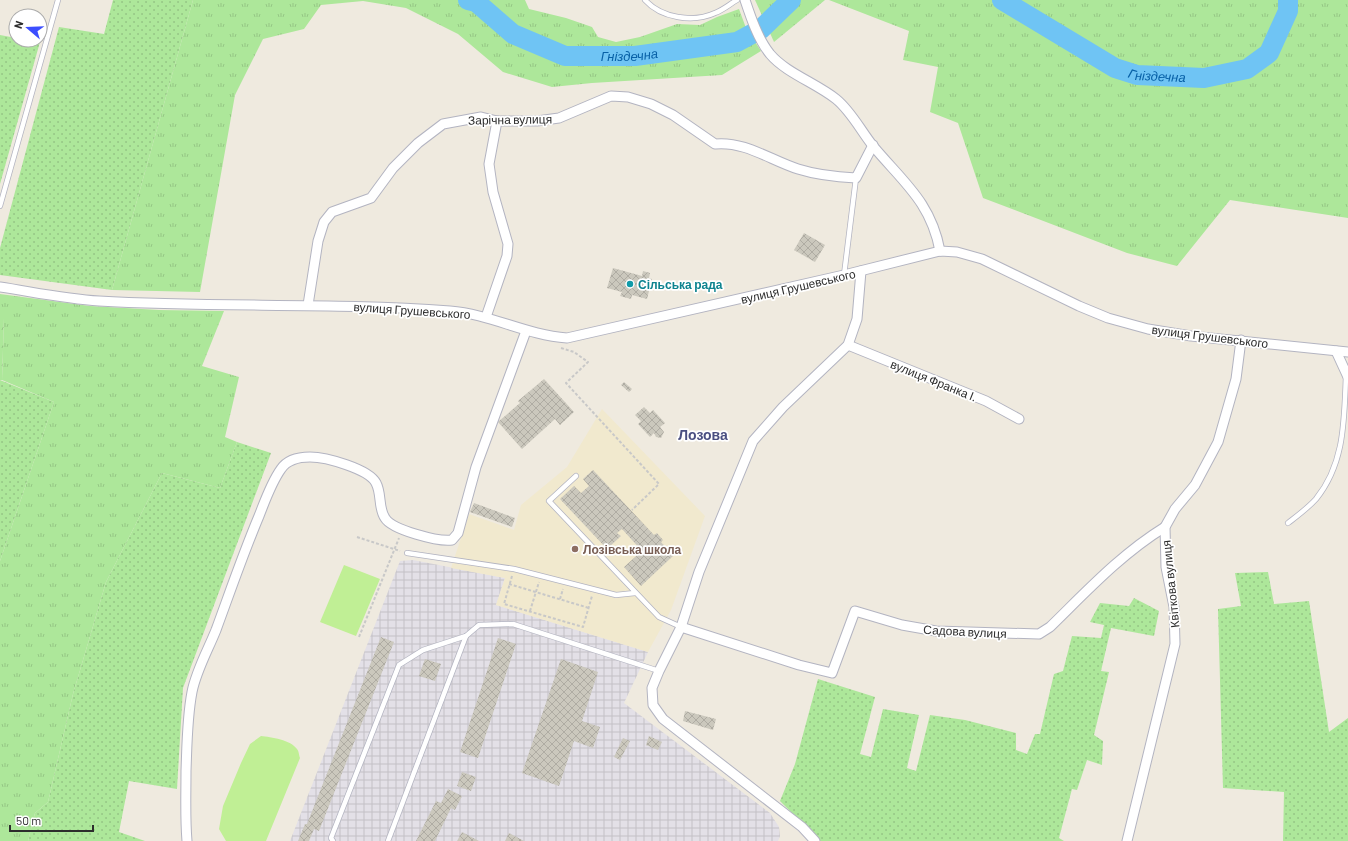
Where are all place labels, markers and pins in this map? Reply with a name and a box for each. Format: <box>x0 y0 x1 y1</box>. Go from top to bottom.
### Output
place label: Сільська рада <box>638 277 723 292</box>
marker: Сільська рада <box>625 279 635 289</box>
place label: Лозівська школа <box>583 542 682 556</box>
marker: Лозівська школа <box>570 544 580 554</box>

